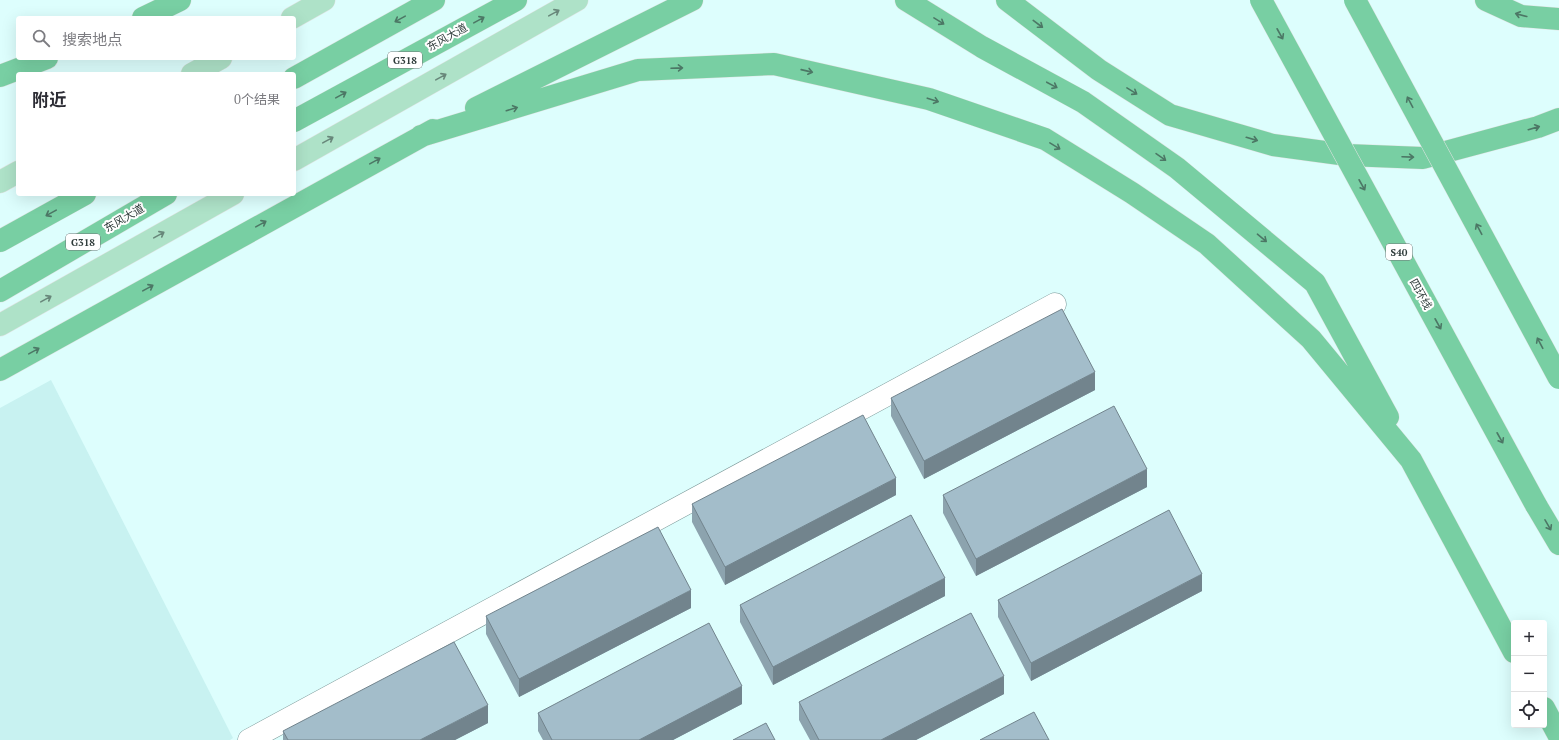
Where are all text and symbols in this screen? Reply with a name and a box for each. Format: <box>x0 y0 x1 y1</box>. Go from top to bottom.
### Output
one-way arrow <box>548 8 560 16</box>
one-way arrow <box>1515 11 1528 18</box>
one-way arrow <box>473 15 485 23</box>
search box <box>16 16 296 60</box>
one-way arrow <box>394 16 406 23</box>
one-way arrow <box>934 17 945 25</box>
one-way arrow <box>1033 19 1044 28</box>
street label: 东风大道 <box>424 20 470 54</box>
icon: search <box>30 27 52 49</box>
one-way arrow <box>1277 28 1284 40</box>
text: 搜索地点 <box>62 29 122 49</box>
road number: G318 <box>388 52 422 68</box>
one-way arrow <box>670 65 683 72</box>
one-way arrow <box>800 68 813 76</box>
one-way arrow <box>435 72 447 80</box>
one-way arrow <box>1046 82 1058 90</box>
one-way arrow <box>1126 87 1138 95</box>
text: 附近 <box>32 88 66 111</box>
text: 0个结果 <box>234 90 280 108</box>
one-way arrow <box>334 91 346 99</box>
one-way arrow <box>927 97 939 105</box>
one-way arrow <box>1406 97 1413 109</box>
one-way arrow <box>505 105 518 112</box>
one-way arrow <box>1527 124 1540 131</box>
one-way arrow <box>322 136 334 144</box>
one-way arrow <box>1245 136 1258 143</box>
one-way arrow <box>1049 142 1061 150</box>
one-way arrow <box>1155 153 1166 161</box>
one-way arrow <box>1401 154 1414 161</box>
one-way arrow <box>369 157 381 165</box>
one-way arrow <box>1359 179 1367 191</box>
street label: 东风大道 <box>101 201 147 235</box>
one-way arrow <box>45 210 57 217</box>
one-way arrow <box>255 220 267 228</box>
one-way arrow <box>1474 223 1482 235</box>
one-way arrow <box>153 231 165 239</box>
road number: G318 <box>66 234 100 250</box>
one-way arrow <box>1256 234 1267 243</box>
road number: S40 <box>1386 244 1412 260</box>
street label: 四环线 <box>1407 276 1435 312</box>
one-way arrow <box>142 283 154 291</box>
one-way arrow <box>40 295 52 303</box>
one-way arrow <box>1434 318 1442 330</box>
one-way arrow <box>1536 338 1544 350</box>
one-way arrow <box>28 346 40 354</box>
one-way arrow <box>1497 432 1504 444</box>
one-way arrow <box>1544 519 1552 531</box>
map controls <box>1511 620 1547 728</box>
button: + <box>1511 620 1547 656</box>
button: − <box>1511 656 1547 692</box>
button: locate <box>1511 692 1547 728</box>

